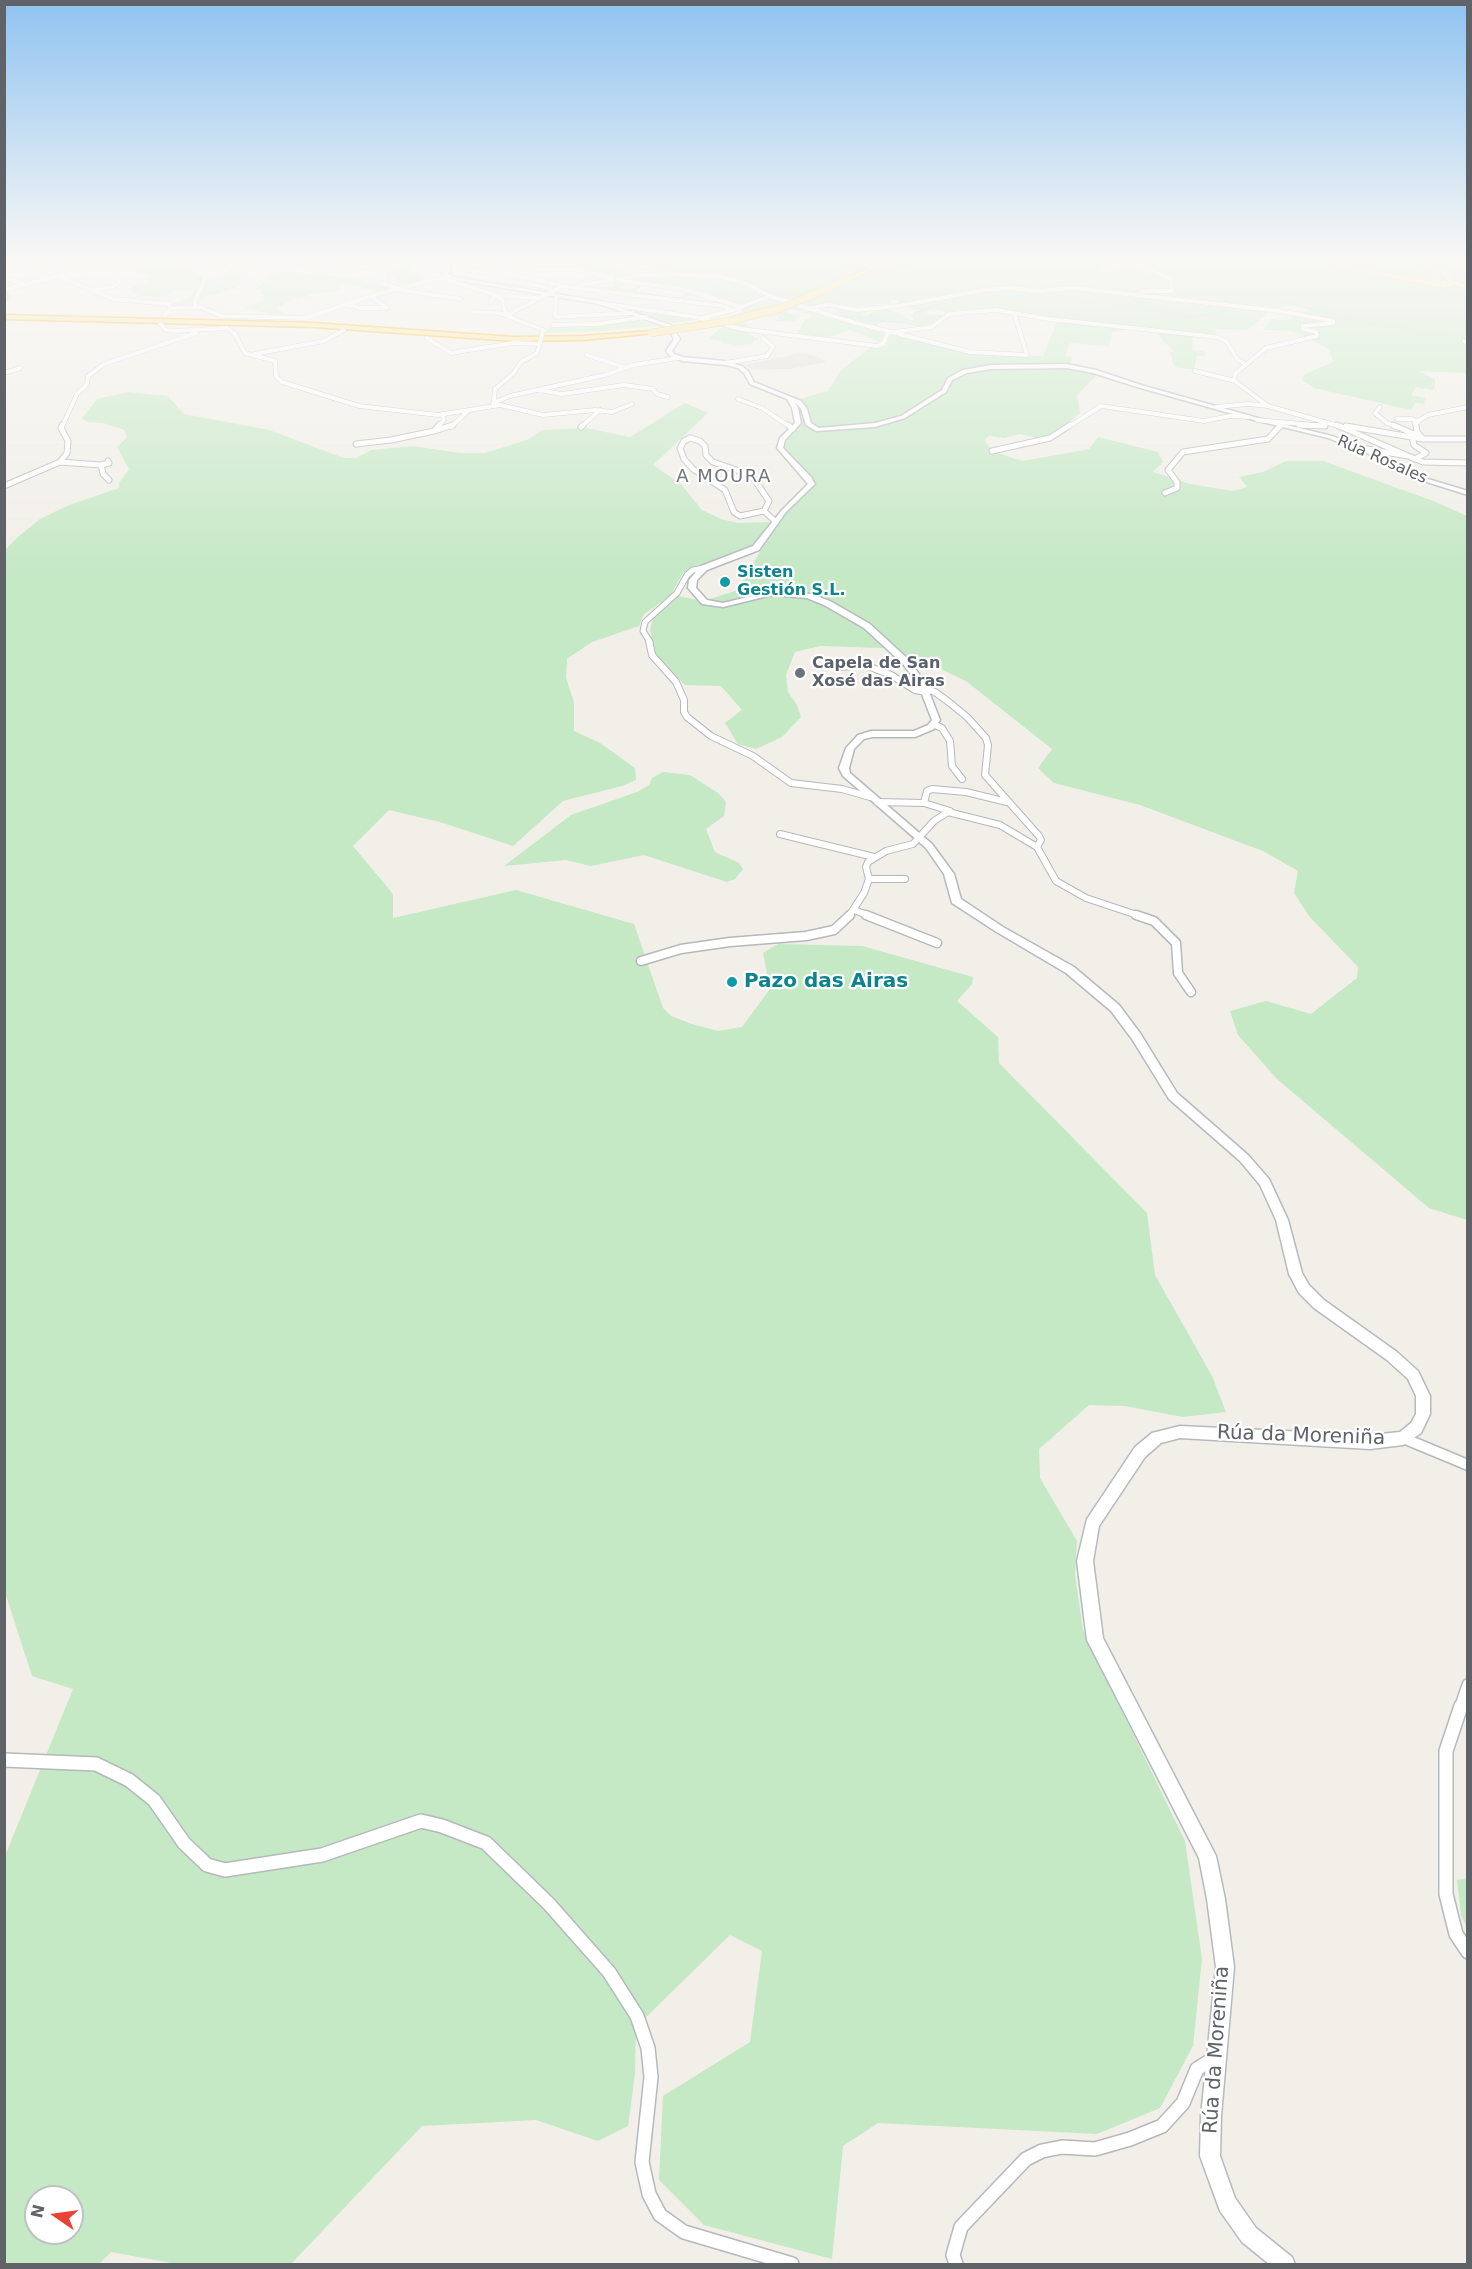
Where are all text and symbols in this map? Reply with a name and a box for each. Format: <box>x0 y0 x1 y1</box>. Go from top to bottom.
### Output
street label: Rúa Rosales <box>1334 432 1430 488</box>
district label: A MOURA <box>676 466 772 488</box>
place label: Sisten Gestión S.L. <box>737 563 845 601</box>
marker: Sisten Gestión S.L. <box>718 575 732 589</box>
place label: Capela de San Xosé das Airas <box>812 654 945 692</box>
marker: Capela de San Xosé das Airas <box>793 666 807 680</box>
place label: Pazo das Airas <box>744 970 908 994</box>
marker: Pazo das Airas <box>725 975 739 989</box>
street label: Rúa da Moreniña <box>1216 1421 1386 1451</box>
street label: Rúa da Moreniña <box>1199 1965 1235 2135</box>
north arrow <box>24 2185 84 2245</box>
text: N <box>27 2203 49 2220</box>

